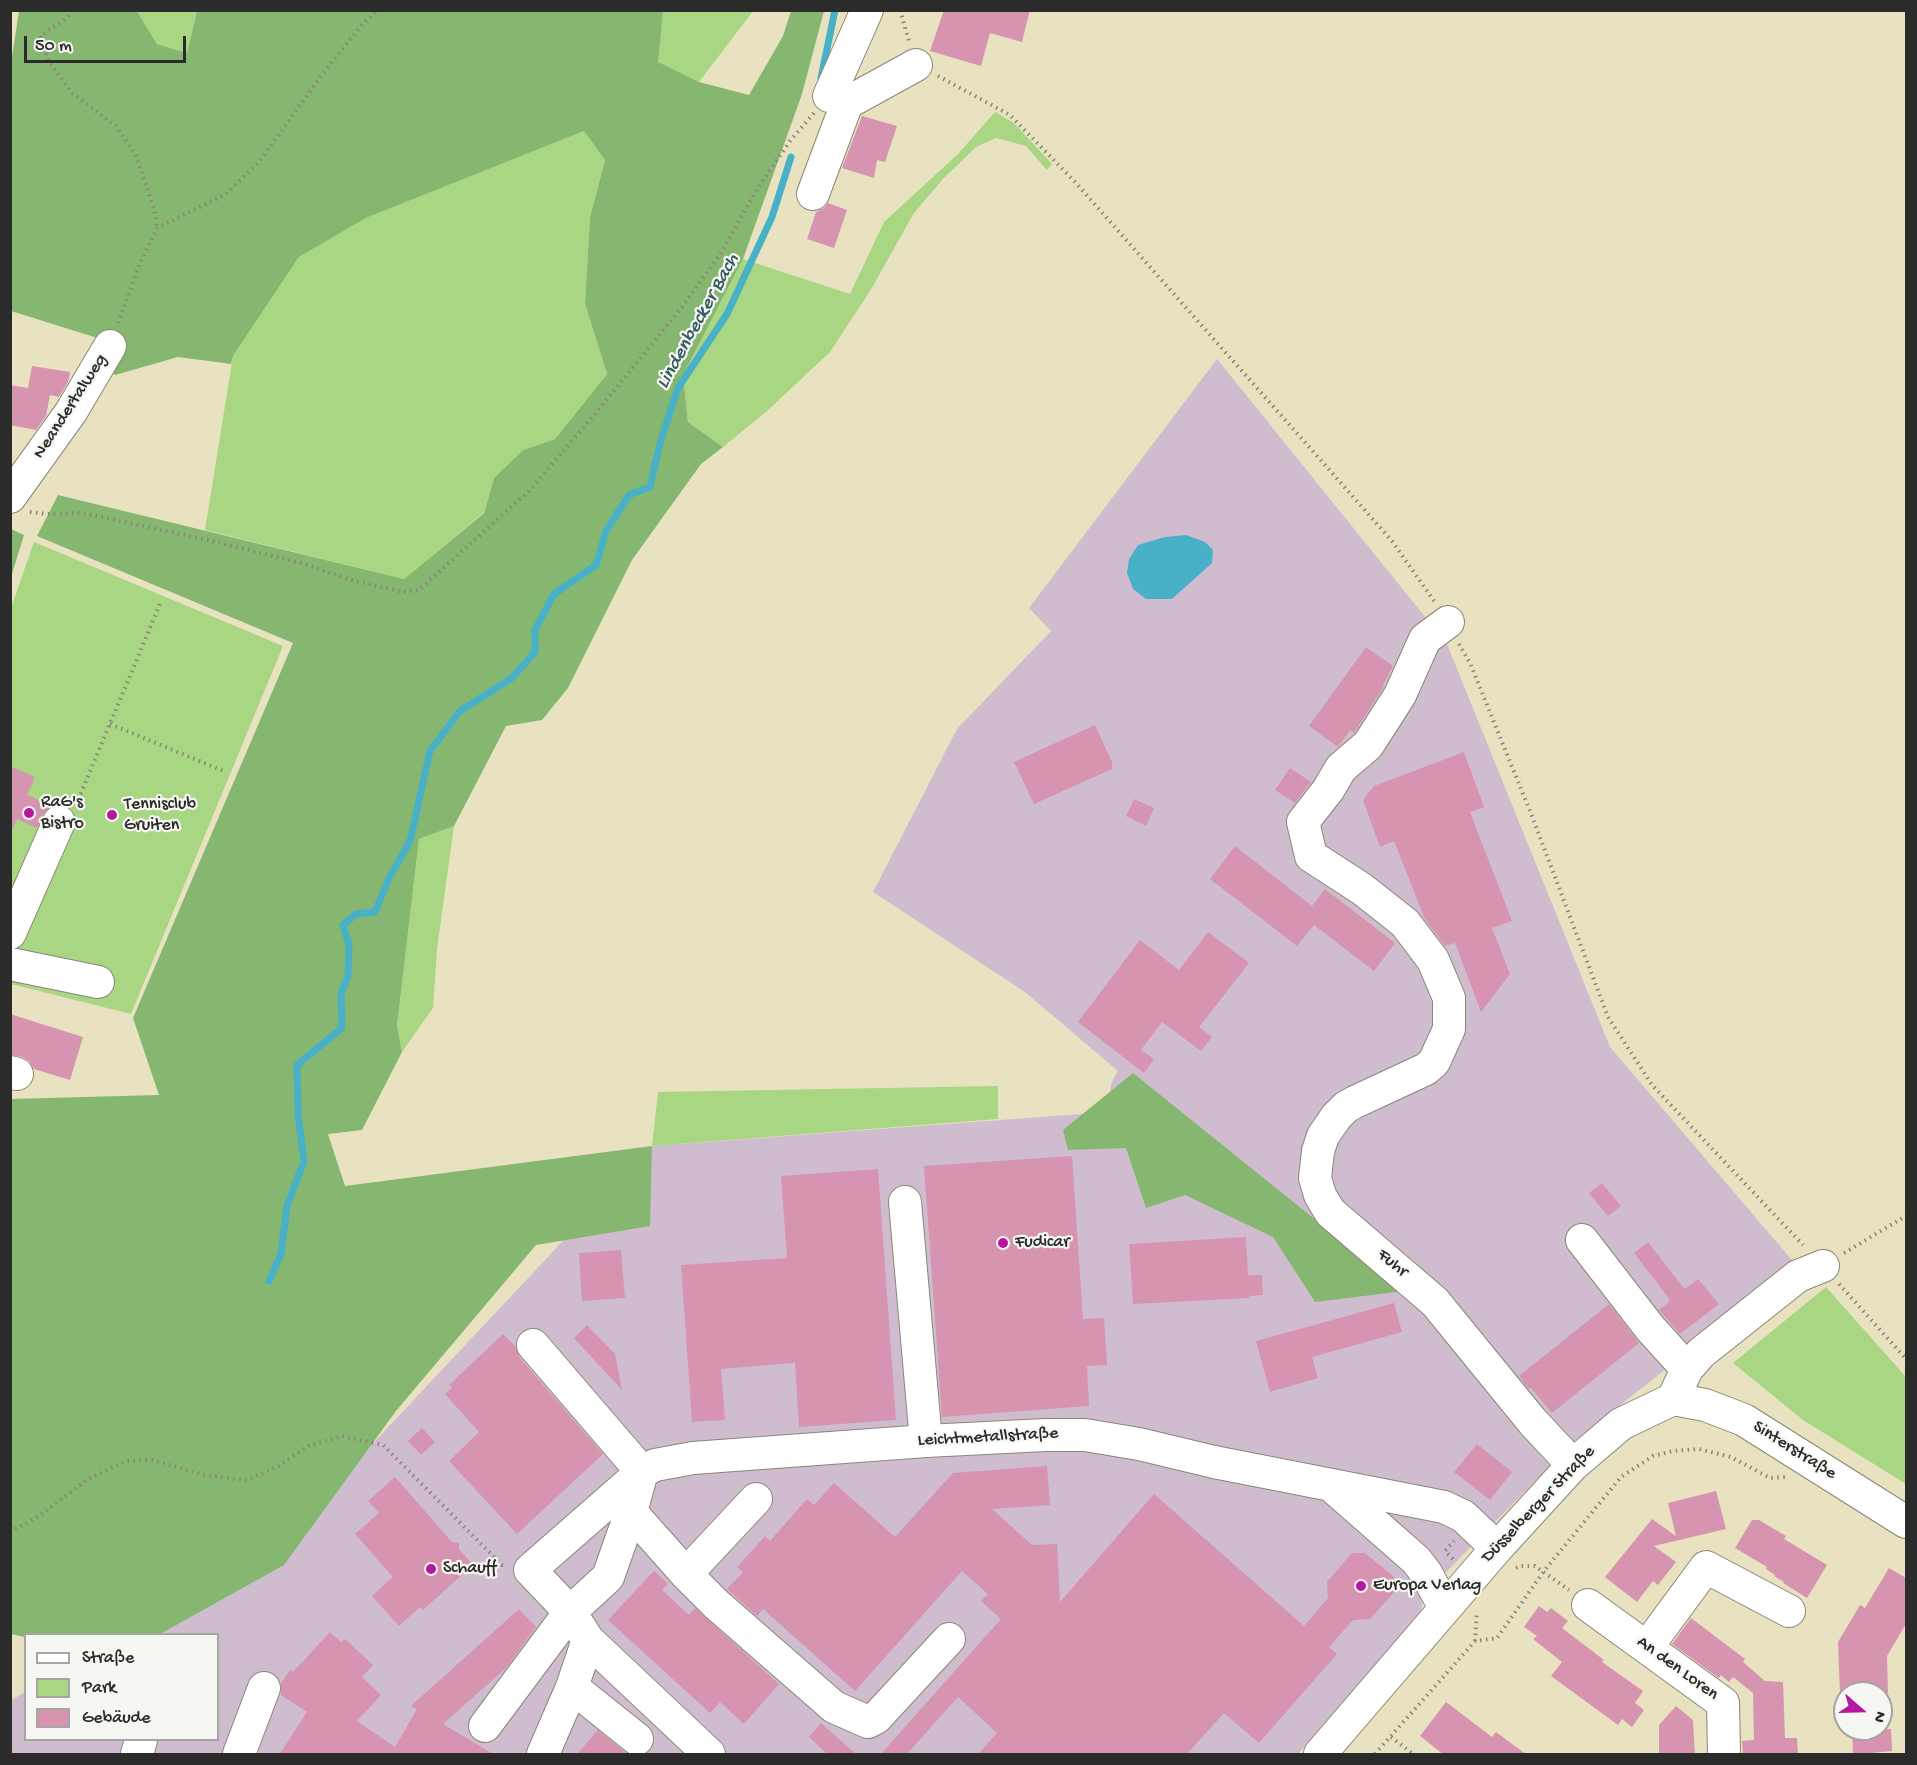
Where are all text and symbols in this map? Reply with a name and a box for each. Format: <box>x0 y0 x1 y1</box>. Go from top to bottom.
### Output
scale bar <box>27 24 189 62</box>
text: 50 m <box>35 36 72 57</box>
water label: Lindenbecker Bach <box>652 250 746 394</box>
street label: Neandertalweg <box>29 351 113 463</box>
place label: RaG's Bistro <box>41 792 84 834</box>
place label: Tennisclub Gruiten <box>124 794 196 836</box>
marker: RaG's Bistro <box>22 806 36 820</box>
marker: Tennisclub Gruiten <box>105 808 119 822</box>
place label: Fudicar <box>1015 1232 1070 1254</box>
marker: Fudicar <box>996 1236 1010 1250</box>
street label: Fuhr <box>1372 1245 1412 1283</box>
street label: Sinterstraße <box>1748 1417 1840 1485</box>
street label: Leichtmetallstraße <box>917 1424 1059 1452</box>
street label: Düsselberger Straße <box>1478 1442 1600 1568</box>
place label: Schauff <box>443 1558 497 1580</box>
marker: Schauff <box>424 1562 438 1576</box>
place label: Europa Verlag <box>1373 1575 1481 1597</box>
marker: Europa Verlag <box>1354 1579 1368 1593</box>
street label: An den Loren <box>1632 1632 1722 1706</box>
legend <box>24 1633 219 1741</box>
text: Straße <box>82 1648 134 1669</box>
text: Park <box>82 1678 116 1699</box>
north arrow <box>1833 1681 1893 1741</box>
text: Gebäude <box>82 1708 150 1729</box>
text: N <box>1868 1708 1889 1725</box>

